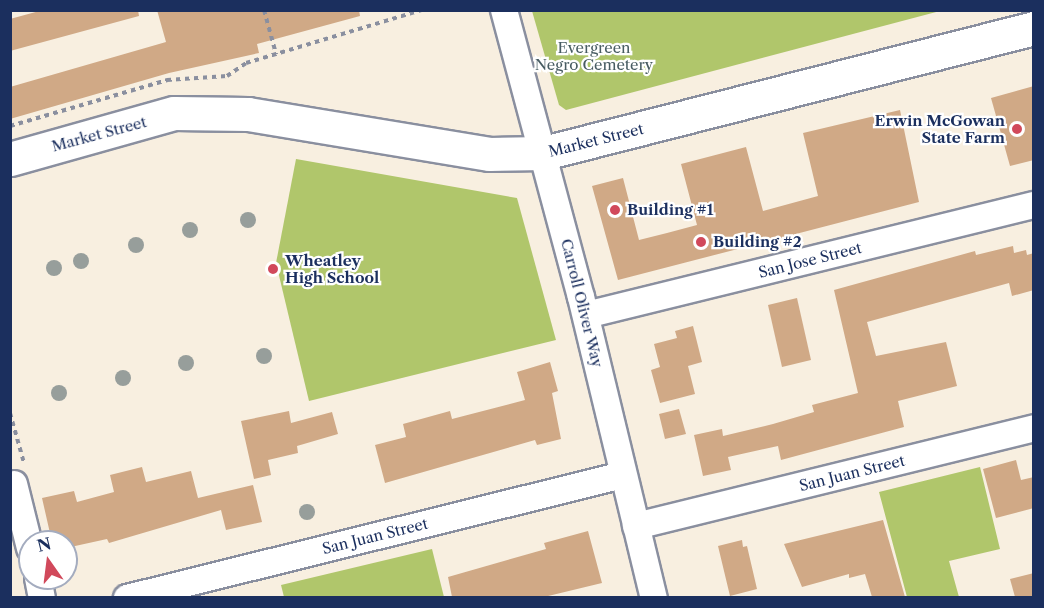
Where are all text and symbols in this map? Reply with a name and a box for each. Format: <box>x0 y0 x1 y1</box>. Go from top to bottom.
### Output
park label: Evergreen Negro Cemetery <box>535 38 653 73</box>
place label: Erwin McGowan State Farm <box>875 111 1005 146</box>
street label: Market Street <box>50 113 148 155</box>
street label: Market Street <box>546 119 646 161</box>
marker: Erwin McGowan State Farm <box>1010 122 1024 136</box>
place label: Building #1 <box>627 201 713 219</box>
marker: Building #1 <box>608 203 622 217</box>
place label: Building #2 <box>713 233 802 251</box>
marker: Building #2 <box>694 235 708 249</box>
street label: Carroll Oliver Way <box>557 236 607 370</box>
street label: San Jose Street <box>756 238 864 282</box>
place label: Wheatley High School <box>285 251 379 286</box>
marker: Wheatley High School <box>266 262 280 276</box>
street label: San Juan Street <box>797 451 907 495</box>
street label: San Juan Street <box>320 514 430 558</box>
north arrow <box>18 530 78 590</box>
text: N <box>35 533 53 556</box>

